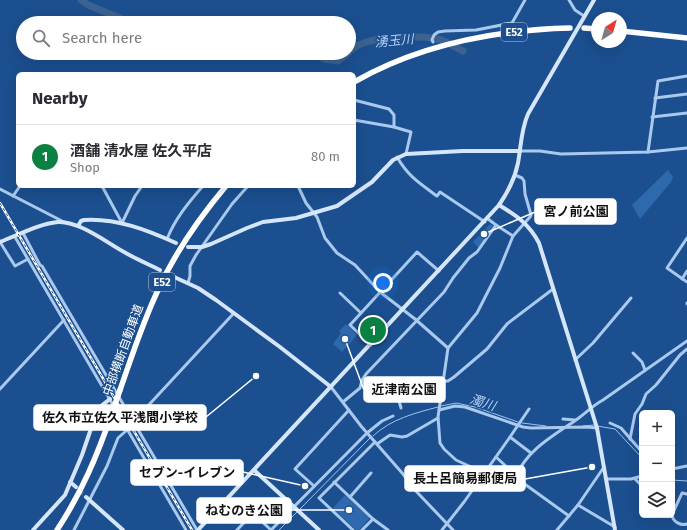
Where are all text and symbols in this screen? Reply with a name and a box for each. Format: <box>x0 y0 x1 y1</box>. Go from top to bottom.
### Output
north arrow <box>591 12 627 48</box>
search box <box>16 16 356 60</box>
road number: E52 <box>501 23 527 41</box>
icon: search <box>30 27 52 49</box>
text: Search here <box>62 29 142 47</box>
water label: 湧玉川 <box>374 31 416 50</box>
text: Nearby <box>32 88 87 109</box>
text: 酒舗 清水屋 佐久平店 <box>70 142 212 160</box>
text: 1 <box>42 149 48 164</box>
text: 80 m <box>311 149 340 164</box>
text: Shop <box>70 160 100 175</box>
callout: 宮ノ前公園 <box>535 199 616 224</box>
text: 宮ノ前公園 <box>543 204 609 219</box>
road number: E52 <box>149 273 175 291</box>
your location <box>373 273 393 293</box>
street label: 中部横断自動車道 <box>100 302 146 398</box>
pin: 1 <box>360 315 386 345</box>
callout: 近津南公園 <box>364 377 445 402</box>
text: 近津南公園 <box>371 382 437 397</box>
water label: 濁川 <box>468 391 499 414</box>
callout: 佐久市立佐久平浅間小学校 <box>34 405 206 430</box>
text: 佐久市立佐久平浅間小学校 <box>42 410 198 425</box>
map controls <box>639 410 675 518</box>
button: + <box>639 410 675 446</box>
button: − <box>639 446 675 482</box>
callout: セブン-イレブン <box>131 460 243 485</box>
text: セブン-イレブン <box>139 465 235 480</box>
callout: 長土呂簡易郵便局 <box>405 466 525 491</box>
text: 長土呂簡易郵便局 <box>413 471 517 486</box>
button: layers <box>639 482 675 518</box>
callout: ねむのき公園 <box>197 498 291 523</box>
text: ねむのき公園 <box>205 503 283 518</box>

